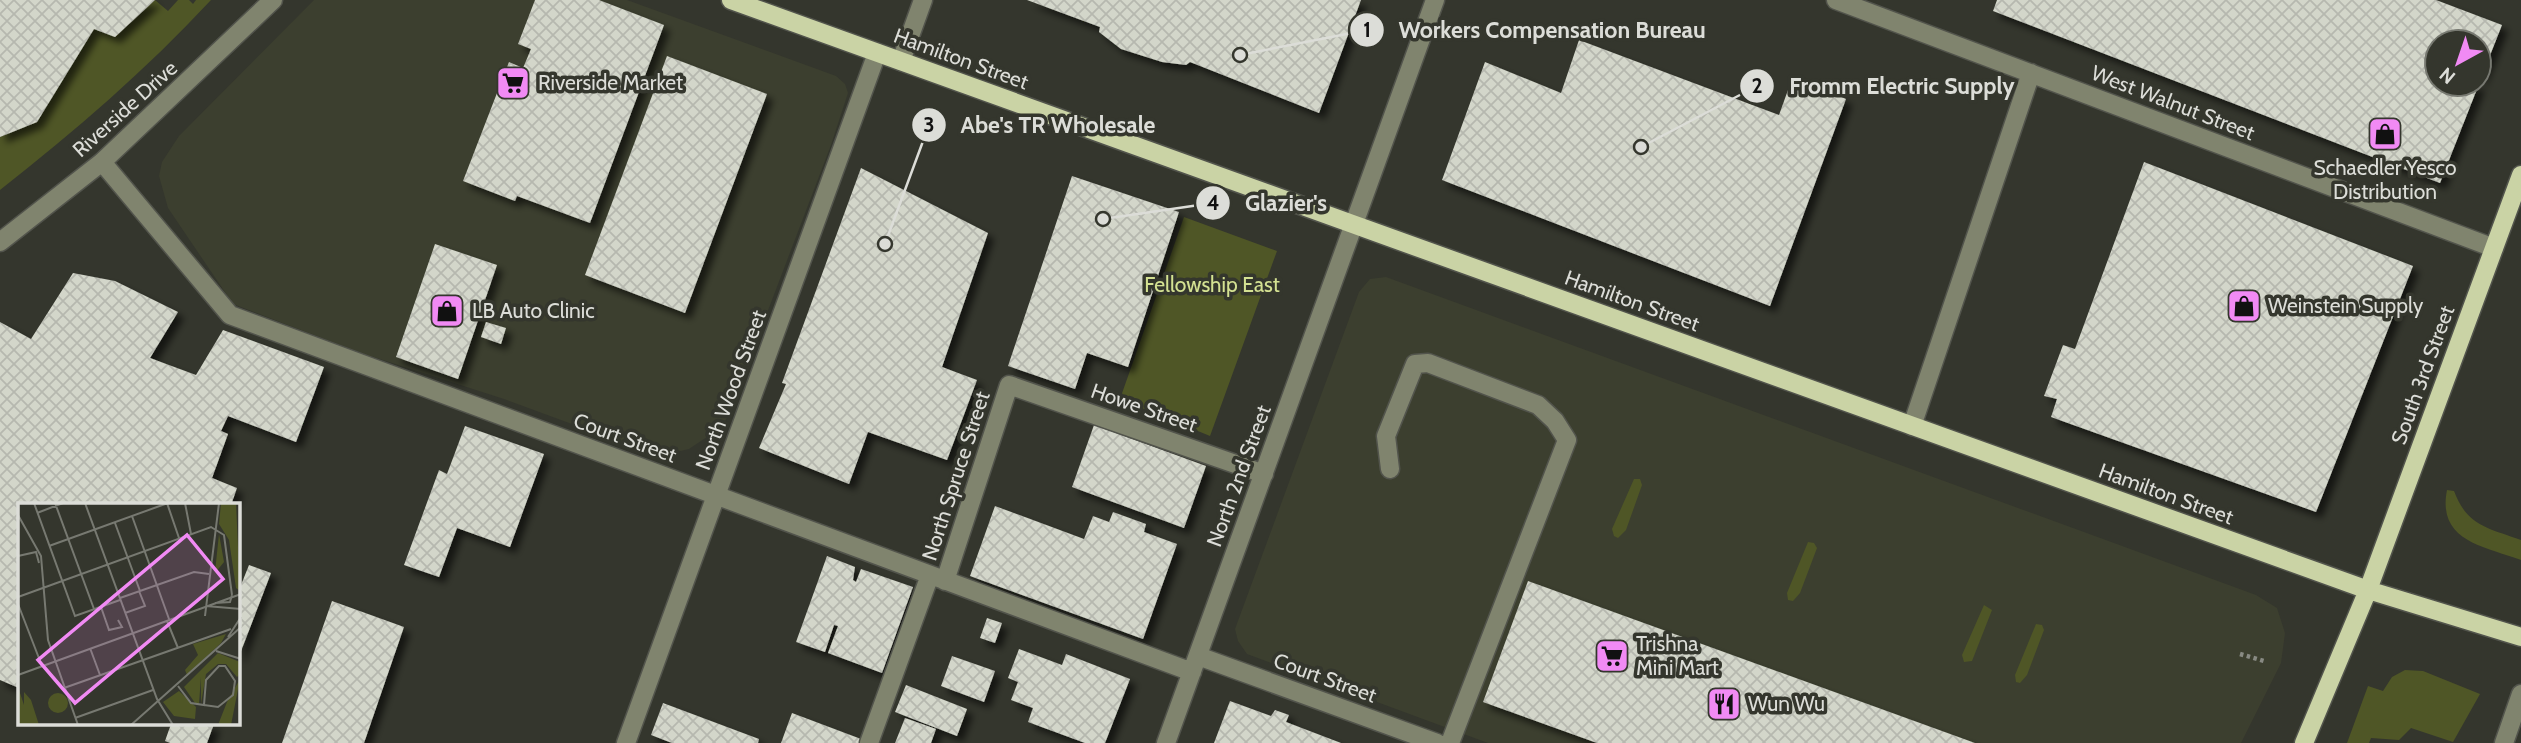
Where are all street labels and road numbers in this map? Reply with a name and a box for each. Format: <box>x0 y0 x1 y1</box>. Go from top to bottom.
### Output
street label: Hamilton Street <box>890 23 1032 94</box>
street label: Riverside Drive <box>67 55 182 162</box>
street label: West Walnut Street <box>2088 60 2258 145</box>
street label: Hamilton Street <box>1561 265 1703 336</box>
street label: South 3rd Street <box>2386 302 2459 448</box>
street label: North Wood Street <box>690 306 771 473</box>
street label: Howe Street <box>1088 378 1200 437</box>
street label: North Spruce Street <box>916 388 995 563</box>
street label: North 2nd Street <box>1201 402 1276 550</box>
street label: Court Street <box>570 407 680 468</box>
street label: Hamilton Street <box>2095 458 2237 529</box>
street label: Court Street <box>1270 647 1380 708</box>

